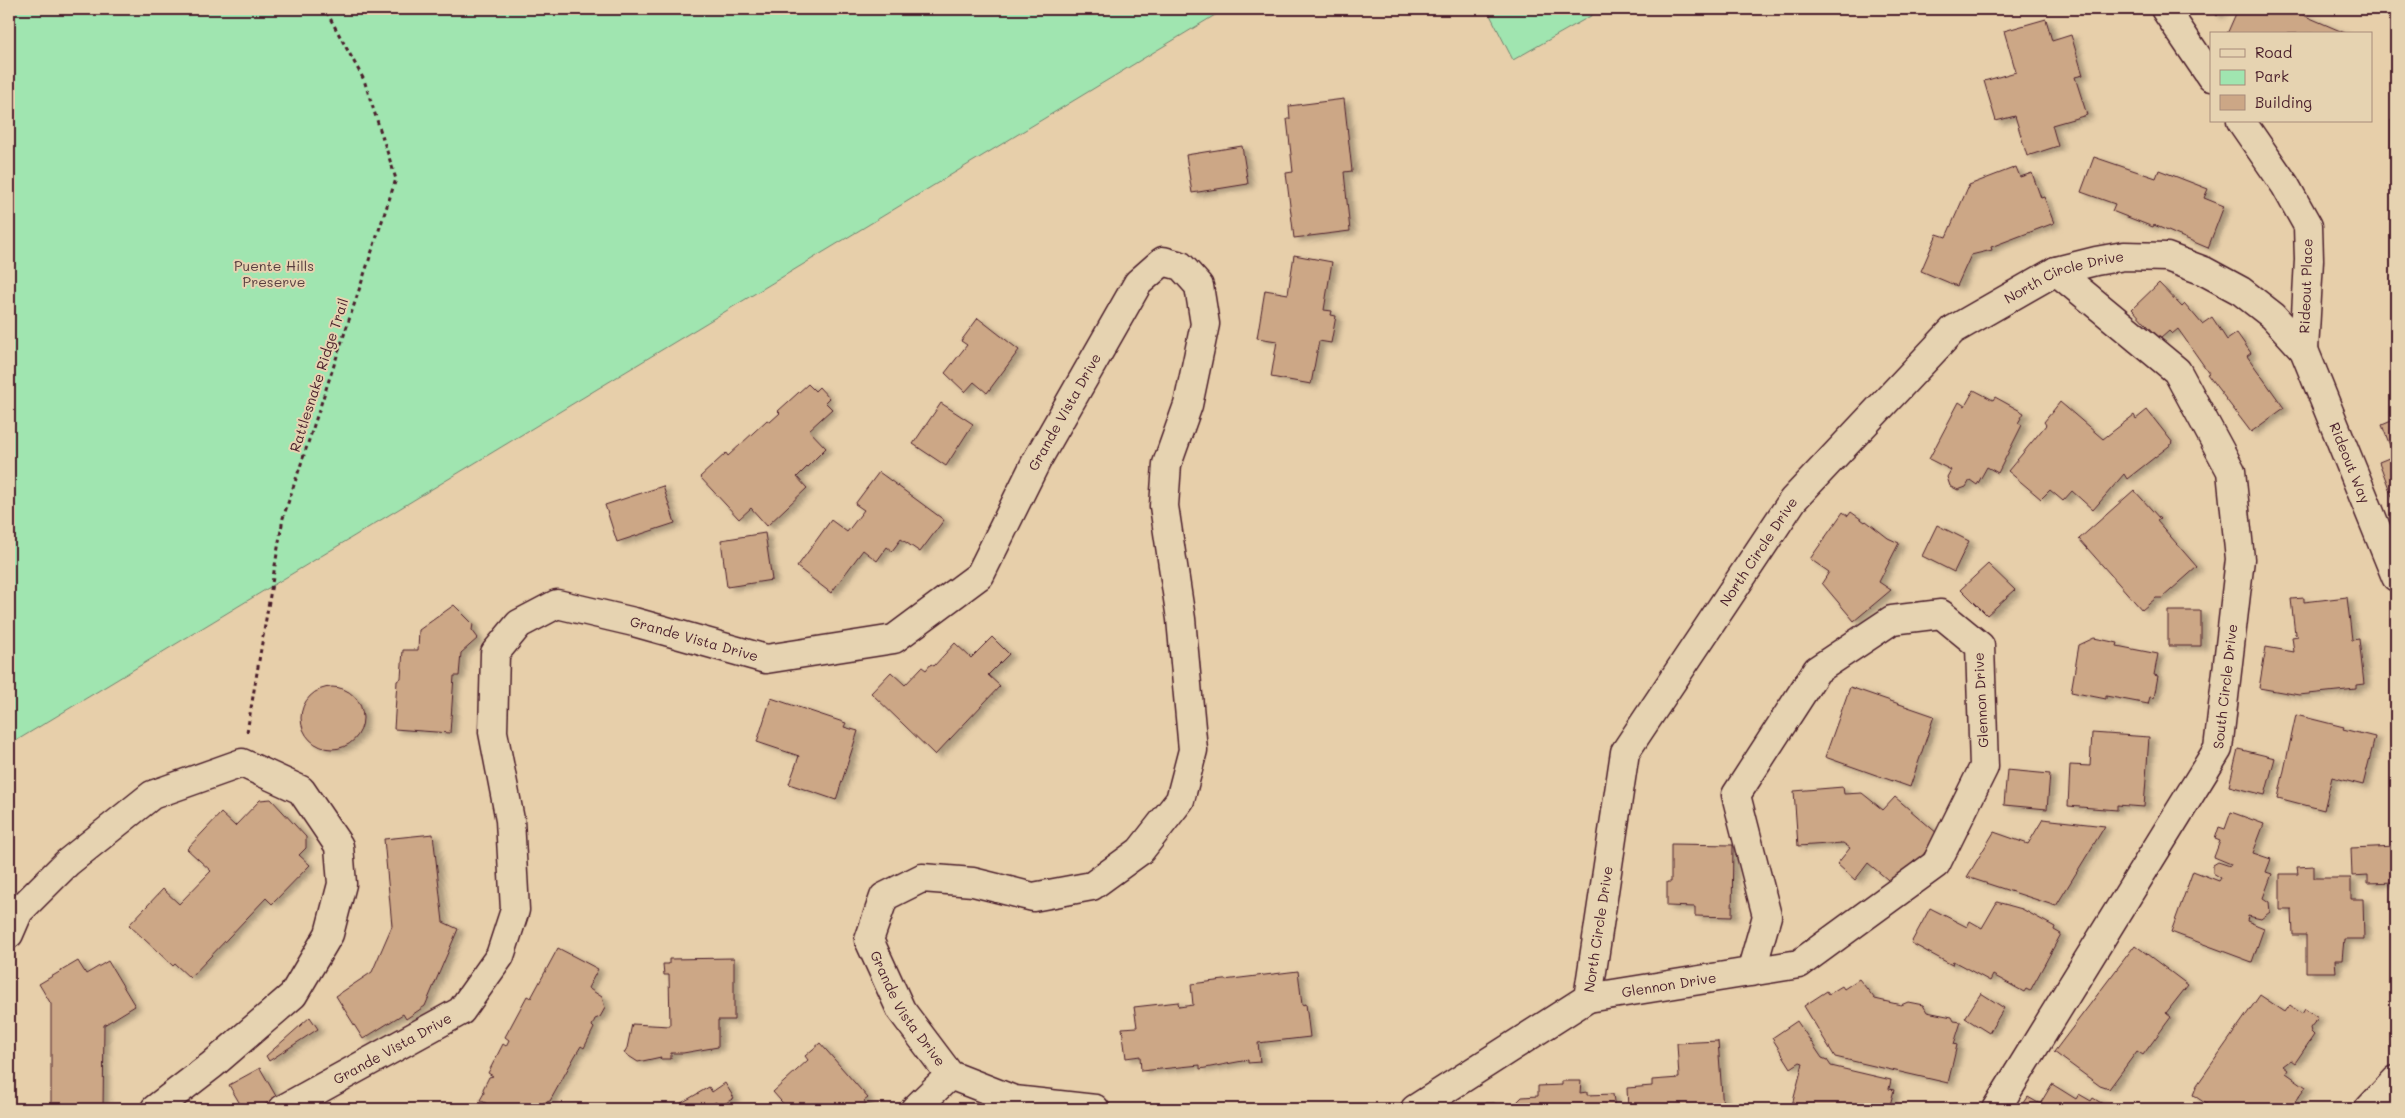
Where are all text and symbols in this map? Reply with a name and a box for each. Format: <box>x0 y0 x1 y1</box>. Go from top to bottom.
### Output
legend <box>2210 32 2372 122</box>
text: Road <box>2255 42 2292 62</box>
text: Park <box>2255 66 2289 86</box>
text: Building <box>2255 92 2312 112</box>
street label: Rideout Place <box>2294 238 2317 334</box>
street label: North Circle Drive <box>2001 246 2125 308</box>
park label: Puente Hills Preserve <box>234 256 314 291</box>
street label: Rattlesnake Ridge Trail <box>285 295 352 454</box>
street label: Grande Vista Drive <box>1023 349 1105 474</box>
street label: Rideout Way <box>2325 419 2375 506</box>
street label: North Circle Drive <box>1715 493 1801 610</box>
street label: Grande Vista Drive <box>628 611 761 665</box>
street label: South Circle Drive <box>2208 623 2241 750</box>
street label: Glennon Drive <box>1969 652 1992 748</box>
street label: North Circle Drive <box>1579 865 1617 994</box>
street label: Grande Vista Drive <box>866 947 950 1070</box>
street label: Glennon Drive <box>1620 967 1718 1001</box>
street label: Grande Vista Drive <box>330 1008 455 1089</box>

